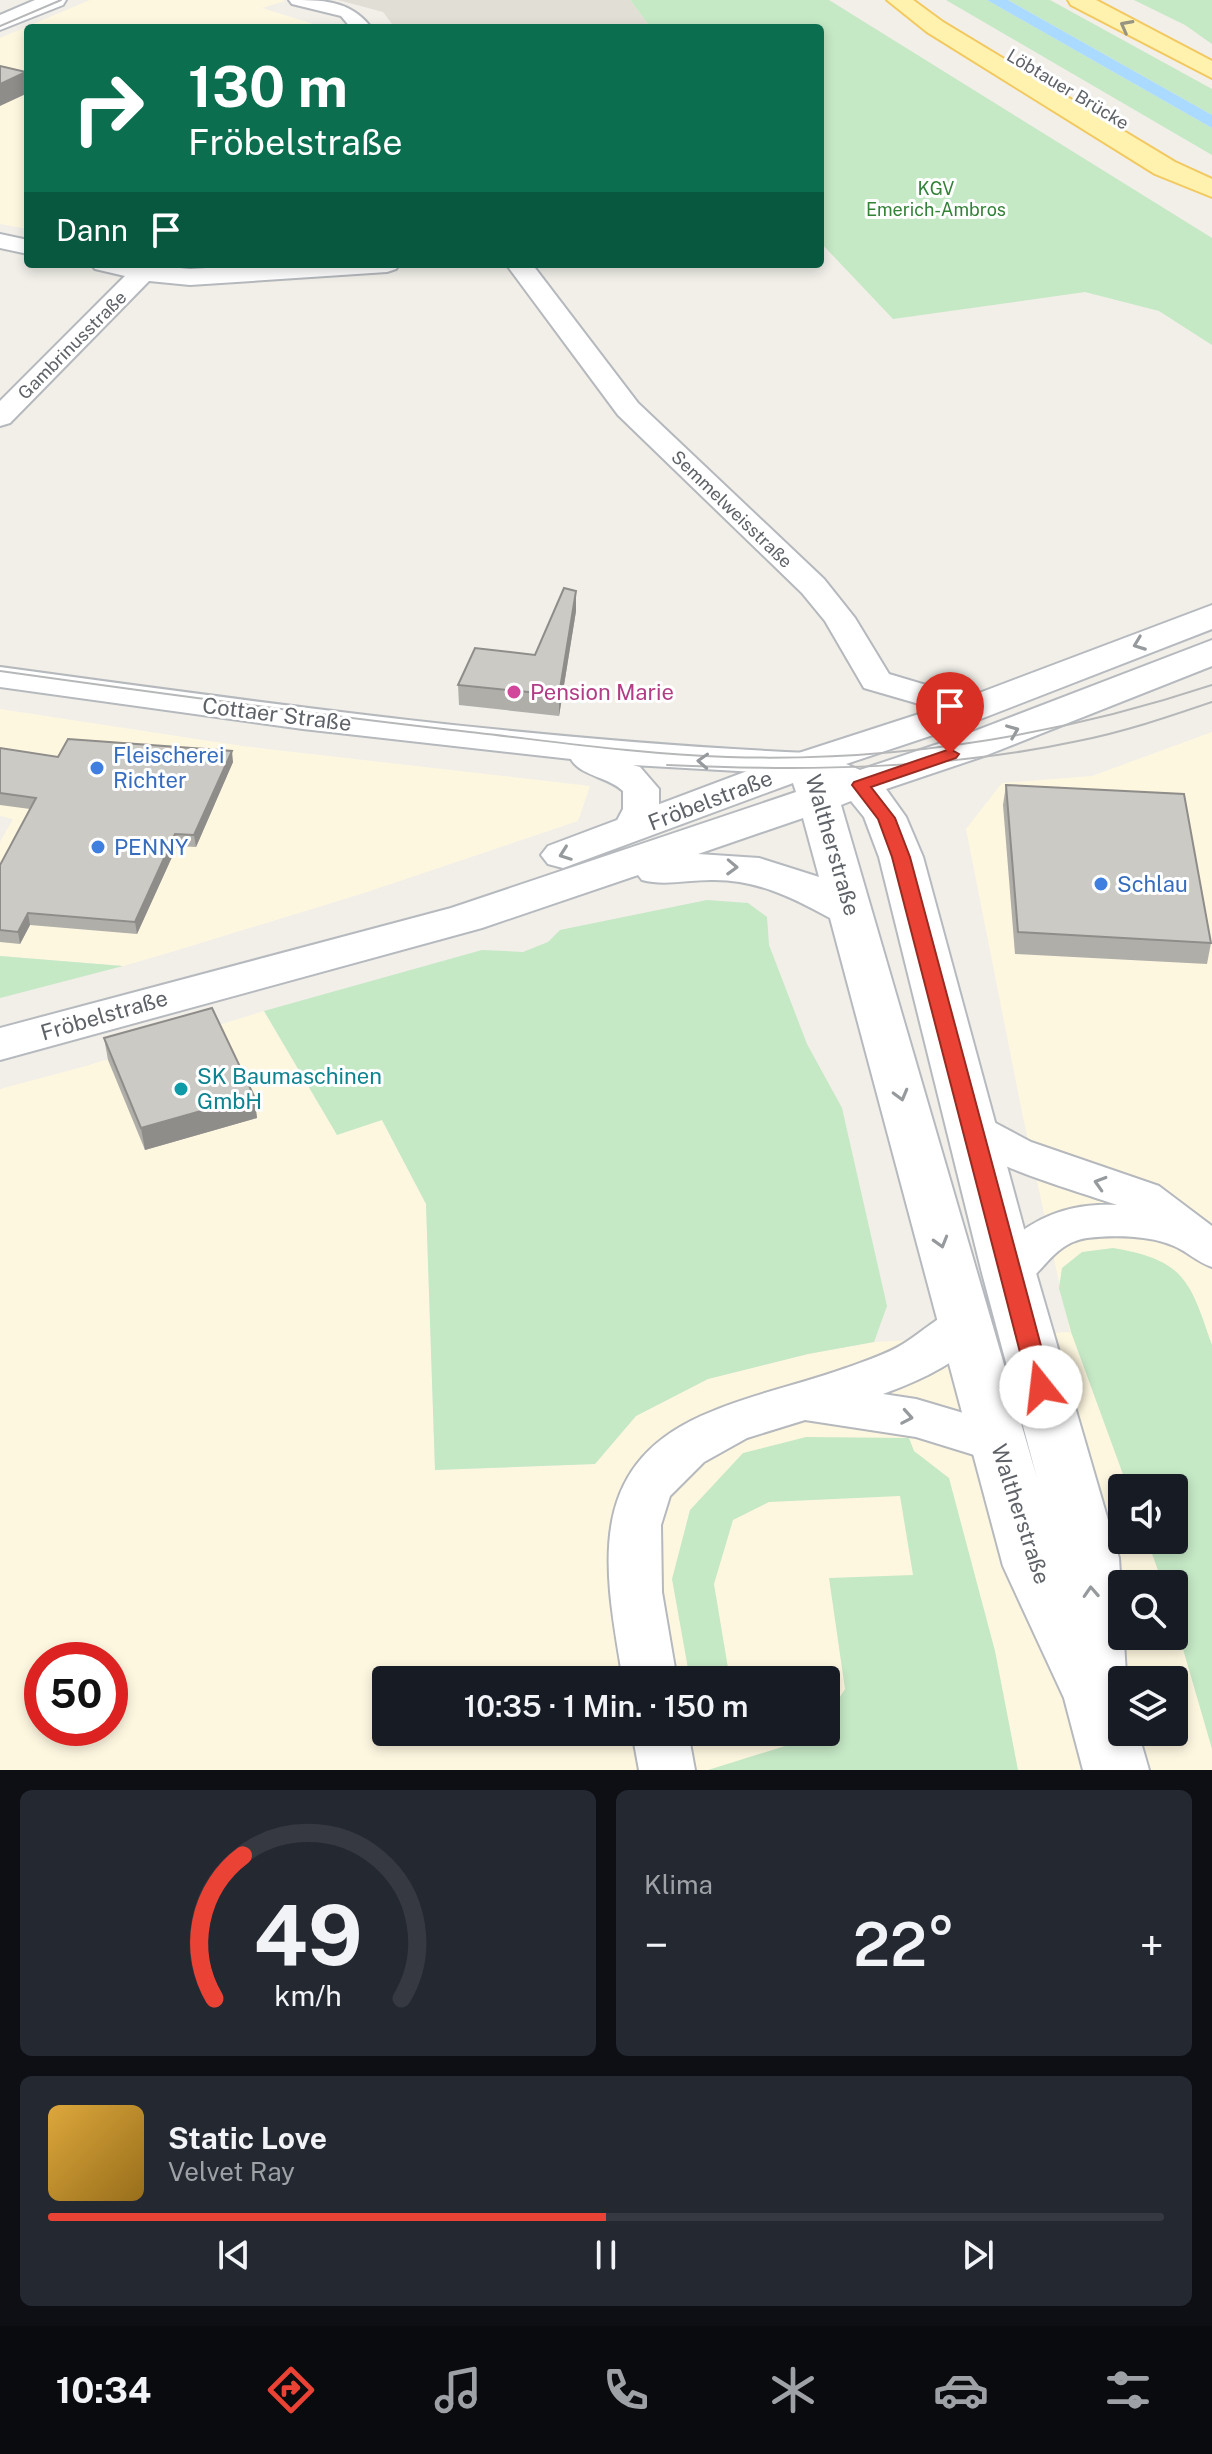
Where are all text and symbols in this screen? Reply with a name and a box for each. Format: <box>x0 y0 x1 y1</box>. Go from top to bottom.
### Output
one-way arrow <box>1120 20 1134 35</box>
street label: Löbtauer Brücke <box>1003 44 1133 134</box>
text: 130 m <box>188 54 348 120</box>
icon: right <box>56 56 160 160</box>
text: Fröbelstraße <box>188 121 403 163</box>
park label: KGV Emerich-Ambros <box>866 178 1006 220</box>
icon: arrive <box>144 208 188 252</box>
text: Dann <box>56 212 128 248</box>
street label: Gambrinusstraße <box>14 287 130 403</box>
street label: Semmelweisstraße <box>667 446 797 572</box>
one-way arrow <box>1133 634 1147 651</box>
pin <box>916 672 984 754</box>
place label: Pension Marie <box>530 679 674 705</box>
marker: Pension Marie <box>505 683 523 701</box>
icon: arrive <box>928 684 972 728</box>
street label: Cottaer Straße <box>201 692 353 736</box>
one-way arrow <box>1005 724 1019 741</box>
place label: Fleischerei Richter <box>113 742 225 793</box>
one-way arrow <box>696 752 709 769</box>
marker: Fleischerei Richter <box>88 759 106 777</box>
street label: Fröbelstraße <box>644 764 776 836</box>
street label: Waltherstraße <box>800 771 866 919</box>
place label: PENNY <box>114 834 189 860</box>
marker: PENNY <box>89 838 107 856</box>
one-way arrow <box>559 844 573 861</box>
one-way arrow <box>726 858 739 875</box>
place label: Schlau <box>1117 871 1188 897</box>
marker: Schlau <box>1092 875 1110 893</box>
street label: Fröbelstraße <box>37 984 171 1046</box>
place label: SK Baumaschinen GmbH <box>197 1063 382 1114</box>
marker: SK Baumaschinen GmbH <box>172 1080 190 1098</box>
one-way arrow <box>892 1087 908 1101</box>
one-way arrow <box>1094 1176 1108 1192</box>
one-way arrow <box>932 1234 949 1248</box>
position arrow <box>999 1345 1083 1429</box>
one-way arrow <box>900 1408 914 1425</box>
street label: Waltherstraße <box>986 1441 1056 1587</box>
map controls <box>1108 1474 1188 1746</box>
button: sound <box>1108 1474 1188 1554</box>
button: search <box>1108 1570 1188 1650</box>
one-way arrow <box>1082 1585 1099 1598</box>
speed limit sign: 50 <box>24 1642 128 1746</box>
button: layers <box>1108 1666 1188 1746</box>
text: 10:35 · 1 Min. · 150 m <box>464 1688 748 1724</box>
text: Klima <box>644 1869 713 1900</box>
text: 49 <box>253 1886 363 1984</box>
text: 22° <box>853 1909 955 1980</box>
text: − <box>644 1919 668 1971</box>
text: + <box>1140 1919 1164 1971</box>
text: km/h <box>274 1979 342 2012</box>
text: Static Love <box>168 2120 327 2156</box>
text: Velvet Ray <box>168 2156 295 2187</box>
icon: previous <box>212 2233 256 2277</box>
icon: pause <box>584 2233 628 2277</box>
icon: next <box>956 2233 1000 2277</box>
icon: directions <box>263 2362 319 2418</box>
icon: music <box>430 2362 486 2418</box>
icon: phone <box>598 2362 654 2418</box>
icon: climate <box>765 2362 821 2418</box>
icon: car <box>933 2362 989 2418</box>
icon: filters <box>1100 2362 1156 2418</box>
text: 10:34 <box>56 2369 151 2411</box>

